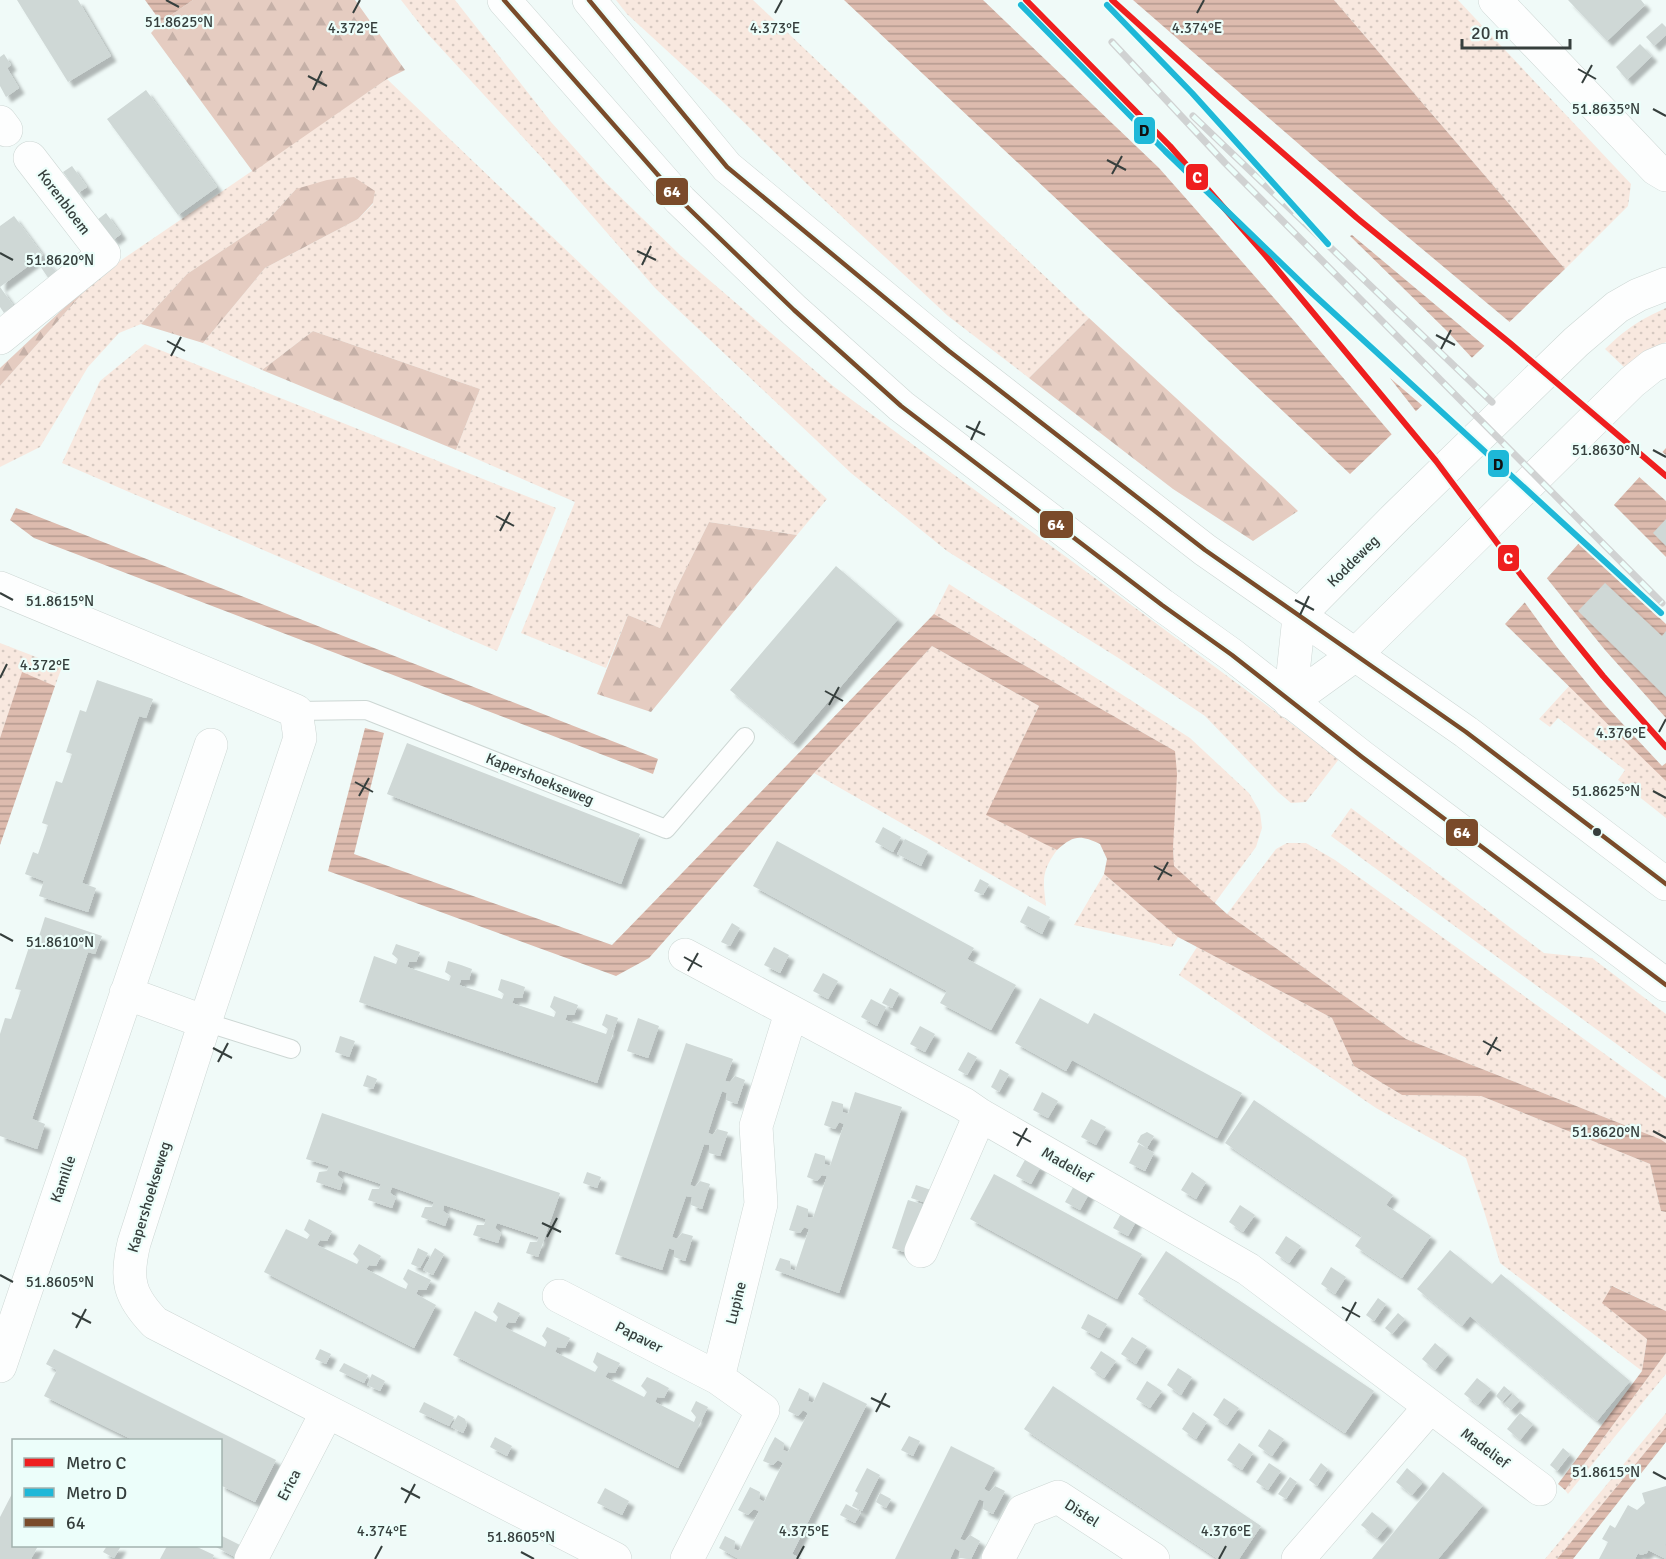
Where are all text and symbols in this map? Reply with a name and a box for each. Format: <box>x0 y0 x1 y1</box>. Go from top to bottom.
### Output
scale bar <box>1462 12 1570 50</box>
text: 51.8625°N <box>145 13 213 31</box>
text: 4.372°E <box>328 19 378 37</box>
text: 4.373°E <box>750 19 800 37</box>
text: 4.374°E <box>1172 19 1222 37</box>
text: 20 m <box>1471 22 1509 44</box>
text: 51.8635°N <box>1572 100 1640 118</box>
line badge: D <box>1133 116 1156 145</box>
text: D <box>1139 121 1150 141</box>
line badge: C <box>1185 163 1209 191</box>
street label: Korenbloem <box>34 166 94 238</box>
text: C <box>1192 168 1202 188</box>
line badge: 64 <box>655 177 689 206</box>
text: 64 <box>663 182 681 202</box>
text: 51.8620°N <box>26 251 94 269</box>
text: 51.8630°N <box>1572 441 1640 459</box>
line badge: D <box>1487 449 1510 478</box>
text: D <box>1493 455 1504 475</box>
line badge: 64 <box>1039 510 1074 539</box>
text: 64 <box>1047 515 1065 535</box>
street label: Koddeweg <box>1323 531 1383 591</box>
line badge: C <box>1497 544 1520 572</box>
text: C <box>1503 549 1513 569</box>
text: 51.8615°N <box>26 592 94 610</box>
text: 4.372°E <box>20 656 70 674</box>
text: 4.376°E <box>1596 724 1646 742</box>
street label: Kapershoekseweg <box>483 749 597 809</box>
text: 51.8625°N <box>1572 782 1640 800</box>
line badge: 64 <box>1445 818 1479 847</box>
text: 64 <box>1453 823 1471 843</box>
unlabelled marker <box>1591 826 1603 838</box>
text: 51.8610°N <box>26 933 94 951</box>
text: 51.8620°N <box>1572 1123 1640 1141</box>
street label: Kapershoekseweg <box>124 1139 174 1255</box>
street label: Madelief <box>1038 1143 1097 1187</box>
street label: Kamille <box>47 1153 79 1205</box>
text: 51.8605°N <box>26 1273 94 1291</box>
street label: Lupine <box>722 1280 750 1326</box>
street label: Papaver <box>612 1317 666 1357</box>
street label: Madelief <box>1457 1424 1514 1473</box>
legend <box>12 1439 222 1547</box>
text: Metro C <box>66 1452 126 1474</box>
text: 51.8615°N <box>1572 1463 1640 1481</box>
street label: Erica <box>273 1466 305 1504</box>
text: Metro D <box>66 1482 127 1504</box>
street label: Distel <box>1061 1495 1103 1531</box>
text: 64 <box>66 1512 86 1534</box>
text: 4.374°E <box>357 1522 407 1540</box>
text: 4.375°E <box>779 1522 829 1540</box>
text: 4.376°E <box>1201 1522 1251 1540</box>
text: 51.8605°N <box>487 1528 555 1546</box>

